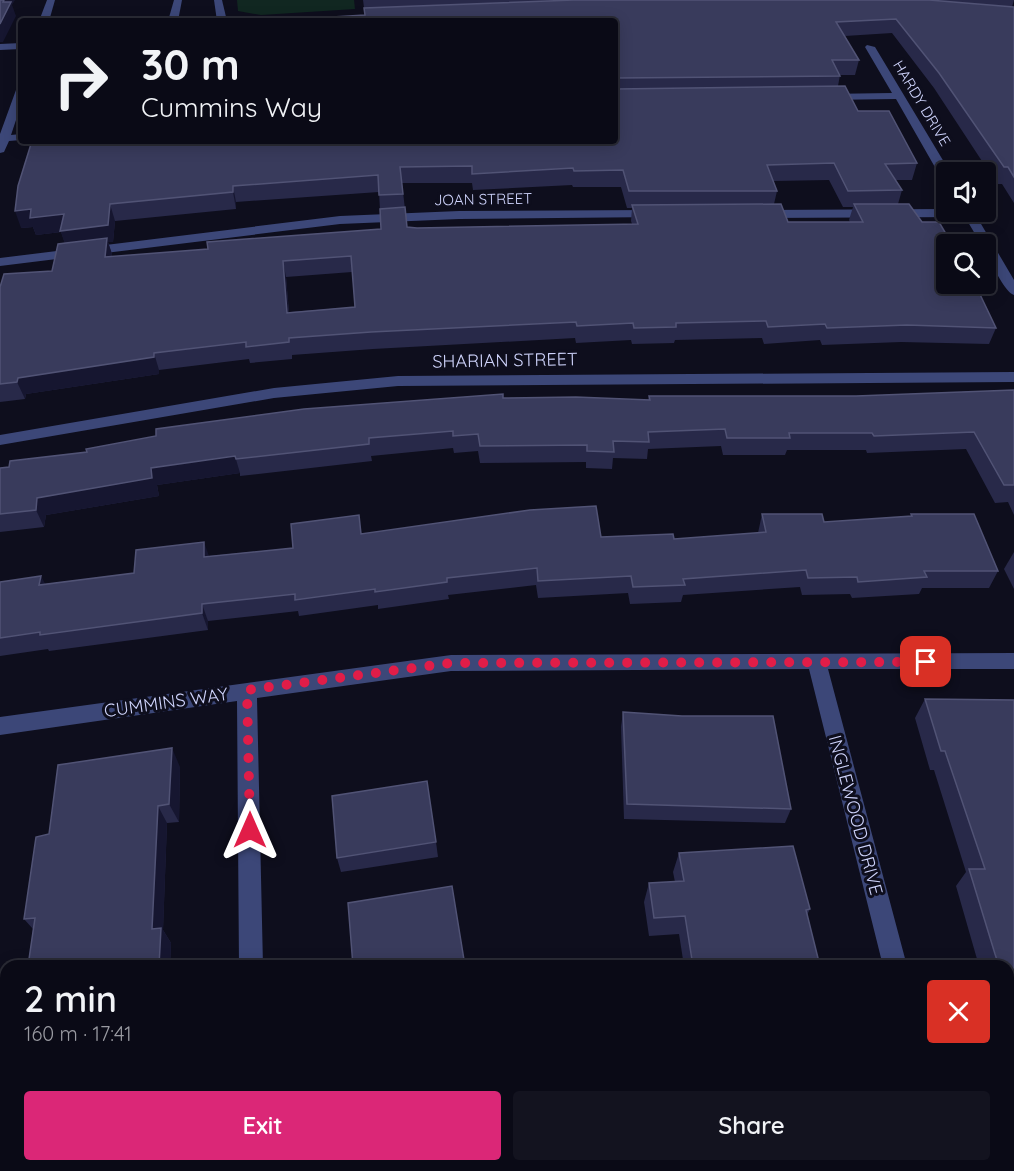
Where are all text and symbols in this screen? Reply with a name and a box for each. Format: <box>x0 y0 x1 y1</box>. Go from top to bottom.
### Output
text: 30 m <box>141 38 240 91</box>
icon: right <box>42 42 120 120</box>
street label: HARDY DRIVE <box>889 57 955 149</box>
text: Cummins Way <box>141 90 322 124</box>
map controls <box>936 162 996 294</box>
button: sound <box>936 162 996 222</box>
street label: JOAN STREET <box>434 189 532 209</box>
button: search <box>936 234 996 294</box>
street label: SHARIAN STREET <box>432 347 578 373</box>
pin <box>900 636 951 687</box>
icon: arrive <box>909 645 942 678</box>
street label: CUMMINS WAY <box>103 682 229 722</box>
street label: INGLEWOOD DRIVE <box>824 733 888 897</box>
position arrow <box>218 798 282 862</box>
text: 2 min <box>24 976 117 1021</box>
button: close <box>927 980 990 1043</box>
text: 160 m · 17:41 <box>24 1021 132 1046</box>
button: Exit <box>24 1091 501 1160</box>
button: Share <box>513 1091 990 1160</box>

